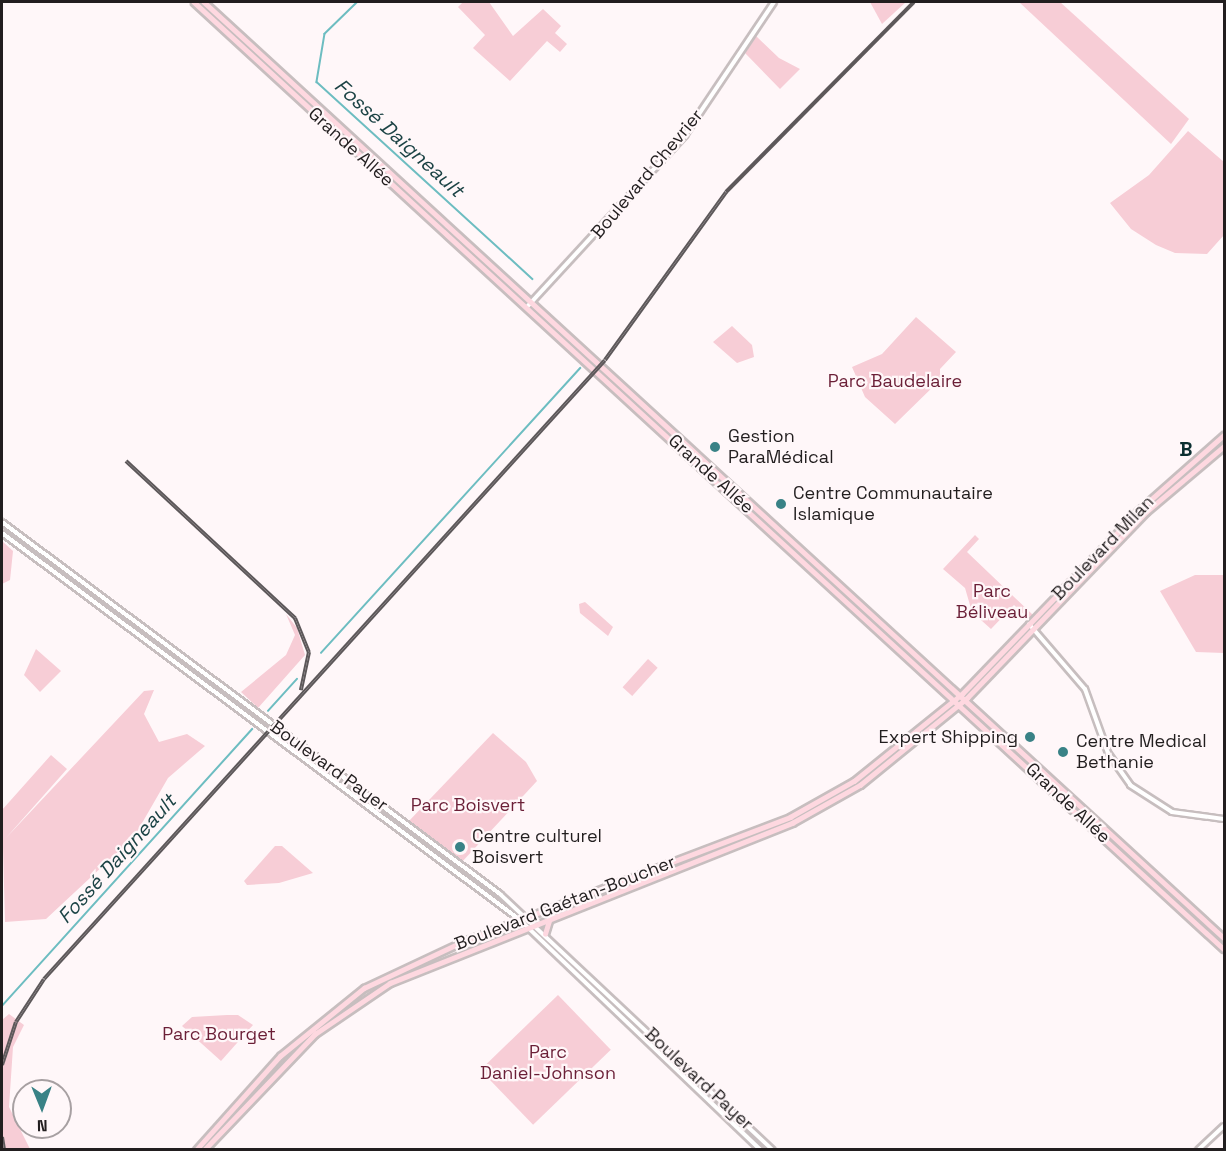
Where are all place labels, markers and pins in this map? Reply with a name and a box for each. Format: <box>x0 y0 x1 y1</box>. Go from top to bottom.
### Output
place label: Gestion ParaMédical <box>728 426 834 468</box>
marker: Gestion ParaMédical <box>706 438 724 456</box>
place label: Centre Communautaire Islamique <box>793 483 993 526</box>
marker: Centre Communautaire Islamique <box>774 497 788 511</box>
place label: Expert Shipping <box>879 726 1018 748</box>
marker: Expert Shipping <box>1023 730 1037 744</box>
place label: Centre Medical Bethanie <box>1076 731 1207 774</box>
marker: Centre Medical Bethanie <box>1054 743 1072 761</box>
place label: Centre culturel Boisvert <box>472 826 602 868</box>
marker: Centre culturel Boisvert <box>453 840 467 854</box>

